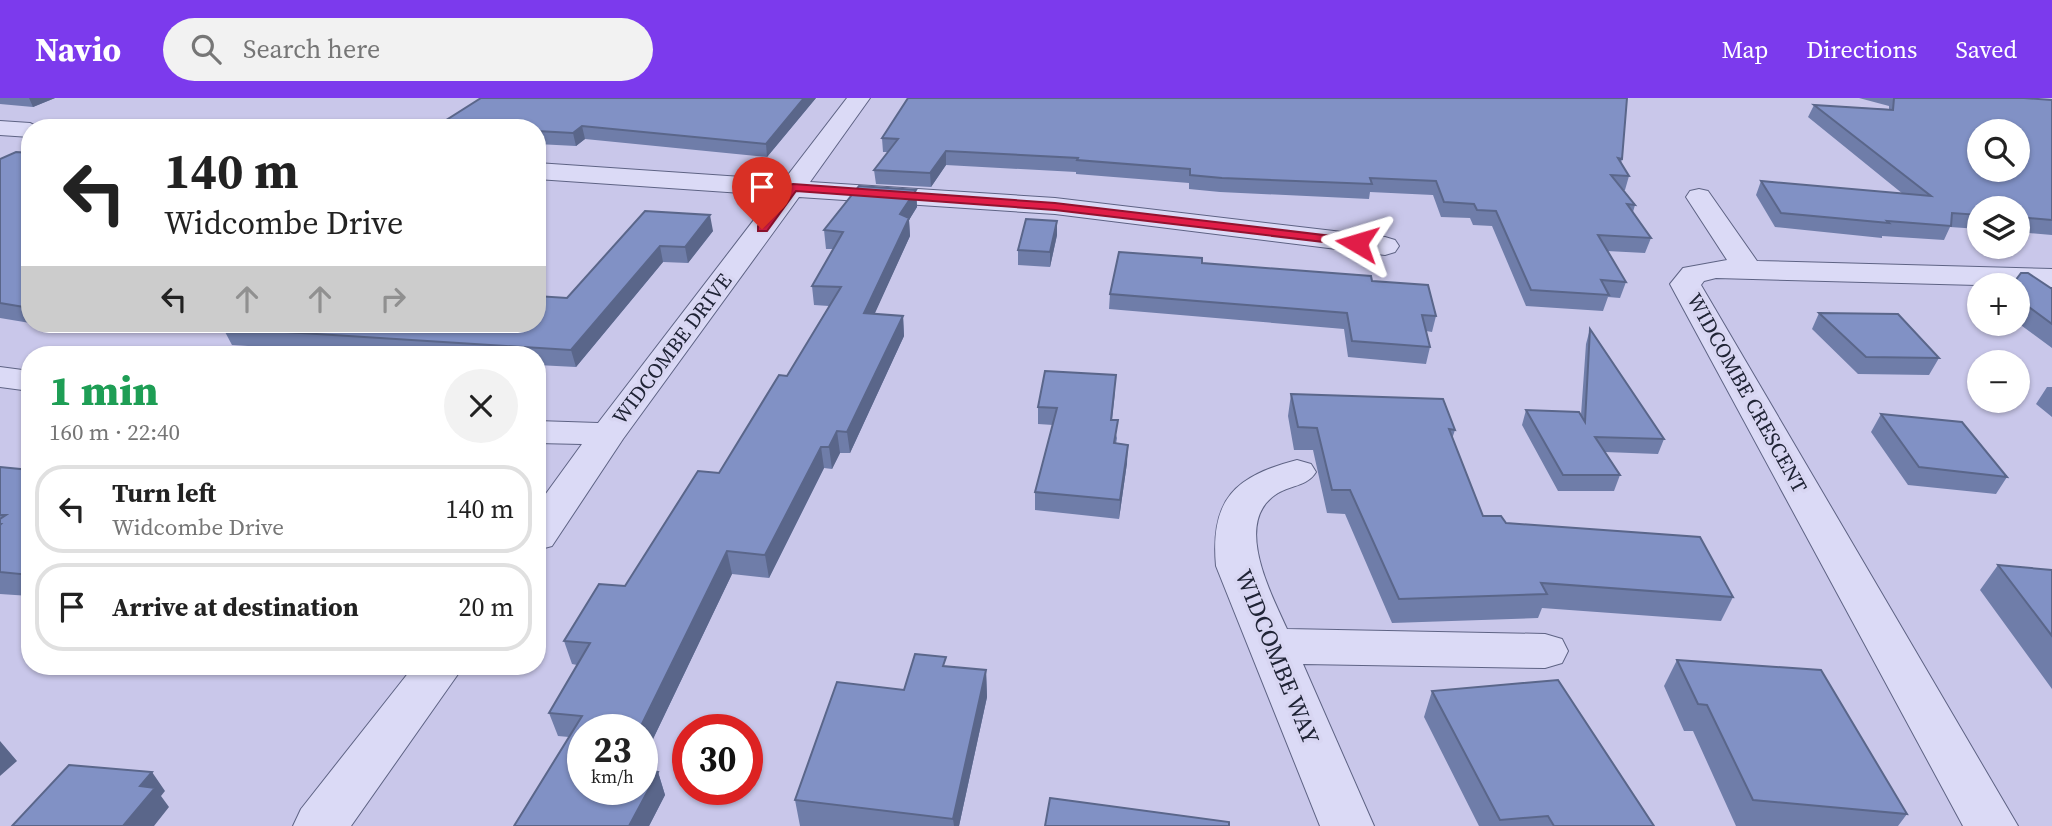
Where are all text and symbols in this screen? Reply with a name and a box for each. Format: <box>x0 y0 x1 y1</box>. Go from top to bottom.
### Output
search box <box>163 18 653 81</box>
text: Navio <box>35 27 121 72</box>
icon: search <box>187 30 225 68</box>
text: Search here <box>243 31 380 67</box>
text: Map <box>1721 33 1768 66</box>
text: Directions <box>1806 33 1917 66</box>
text: Saved <box>1955 33 2017 66</box>
map controls <box>1967 119 2030 413</box>
button: search <box>1967 119 2030 182</box>
text: 140 m <box>164 137 299 204</box>
icon: left <box>49 147 140 238</box>
pin <box>732 157 792 229</box>
icon: arrive <box>743 168 781 206</box>
button: layers <box>1967 196 2030 259</box>
text: Widcombe Drive <box>164 201 403 245</box>
position arrow <box>1320 206 1394 280</box>
street label: WIDCOMBE DRIVE <box>605 267 738 430</box>
button: + <box>1967 273 2030 336</box>
icon: left <box>155 280 193 318</box>
icon: ahead <box>228 280 266 318</box>
icon: ahead <box>301 280 339 318</box>
icon: right <box>374 280 412 318</box>
street label: WIDCOMBE CRESCENT <box>1680 288 1815 498</box>
button: − <box>1967 350 2030 413</box>
text: 1 min <box>49 361 159 419</box>
button: close <box>444 369 518 443</box>
text: 160 m · 22:40 <box>49 416 180 448</box>
text: Turn left <box>112 475 216 511</box>
icon: left <box>53 490 91 528</box>
text: 140 m <box>446 491 514 527</box>
text: Widcombe Drive <box>112 511 284 543</box>
street label: WIDCOMBE WAY <box>1227 564 1328 749</box>
icon: arrive <box>53 588 91 626</box>
text: Arrive at destination <box>112 589 359 625</box>
text: 20 m <box>459 589 514 625</box>
speed limit sign: 30 <box>672 714 763 805</box>
text: 23 <box>594 726 631 774</box>
text: km/h <box>591 764 634 789</box>

